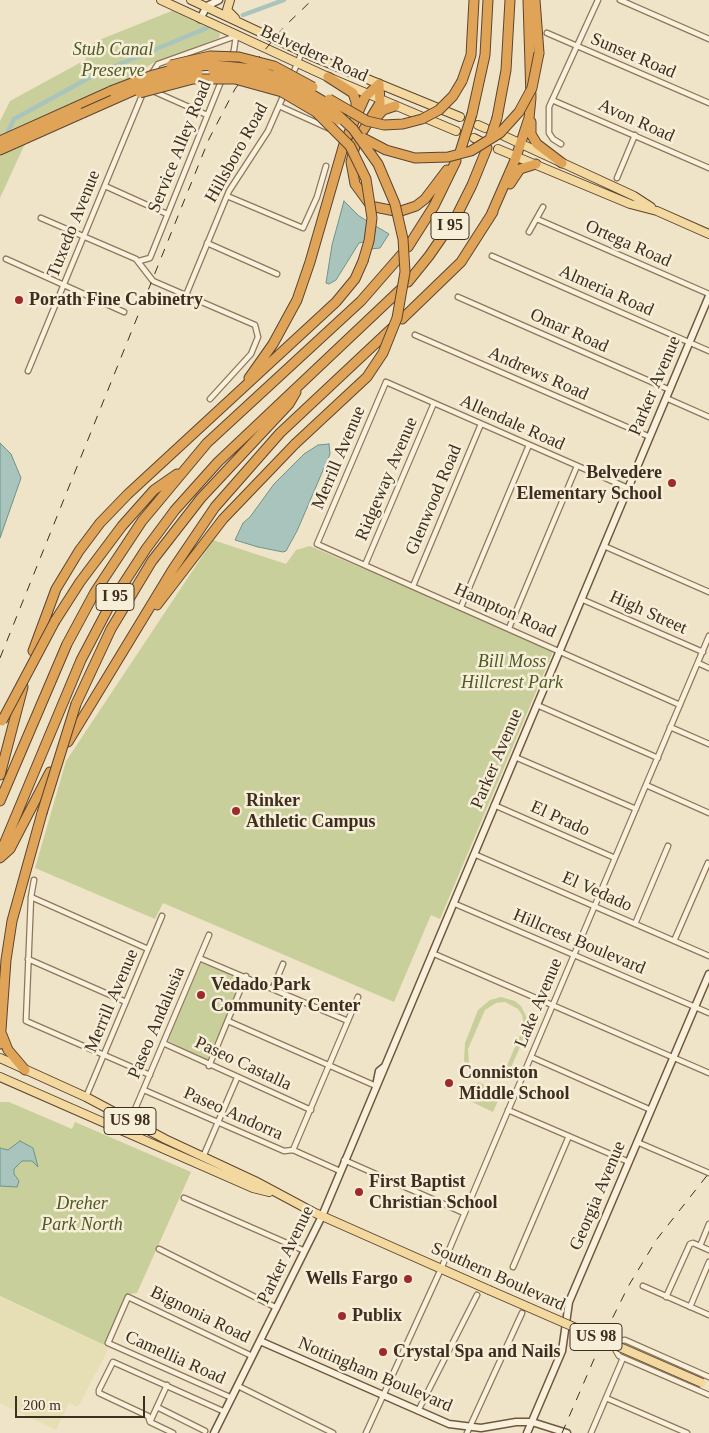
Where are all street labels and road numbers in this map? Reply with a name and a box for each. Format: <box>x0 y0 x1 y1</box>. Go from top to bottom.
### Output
street label: Belvedere Road <box>257 21 371 87</box>
street label: Sunset Road <box>587 28 679 84</box>
street label: Service Alley Road <box>144 78 216 216</box>
street label: Avon Road <box>595 95 677 147</box>
street label: Hillsboro Road <box>201 99 273 207</box>
street label: Tuxedo Avenue <box>43 167 105 281</box>
road number: I 95 <box>431 212 469 240</box>
street label: Ortega Road <box>582 216 674 272</box>
street label: Almeria Road <box>555 260 657 322</box>
street label: Omar Road <box>526 304 612 358</box>
street label: Parker Avenue <box>624 333 686 439</box>
street label: Andrews Road <box>485 342 591 406</box>
street label: Allendale Road <box>456 390 568 456</box>
street label: Merrill Avenue <box>308 403 370 513</box>
street label: Ridgeway Avenue <box>351 414 423 544</box>
street label: Glenwood Road <box>401 442 467 558</box>
street label: Hampton Road <box>451 579 559 643</box>
road number: I 95 <box>96 584 134 610</box>
street label: High Street <box>606 586 690 640</box>
street label: Parker Avenue <box>466 706 528 812</box>
street label: El Prado <box>527 796 593 842</box>
street label: El Vedado <box>559 867 635 917</box>
street label: Hillcrest Boulevard <box>510 904 648 980</box>
street label: Merrill Avenue <box>81 946 143 1056</box>
street label: Lake Avenue <box>510 955 568 1051</box>
street label: Paseo Andalusia <box>124 964 190 1082</box>
street label: Paseo Castalla <box>191 1032 295 1096</box>
street label: Paseo Andorra <box>180 1082 286 1146</box>
road number: US 98 <box>104 1108 156 1134</box>
street label: Georgia Avenue <box>565 1138 631 1254</box>
street label: Parker Avenue <box>253 1203 319 1307</box>
street label: Southern Boulevard <box>428 1238 568 1316</box>
street label: Bignonia Road <box>147 1282 253 1348</box>
road number: US 98 <box>570 1324 622 1350</box>
street label: Camellia Road <box>122 1326 228 1390</box>
street label: Nottingham Boulevard <box>295 1333 455 1417</box>

